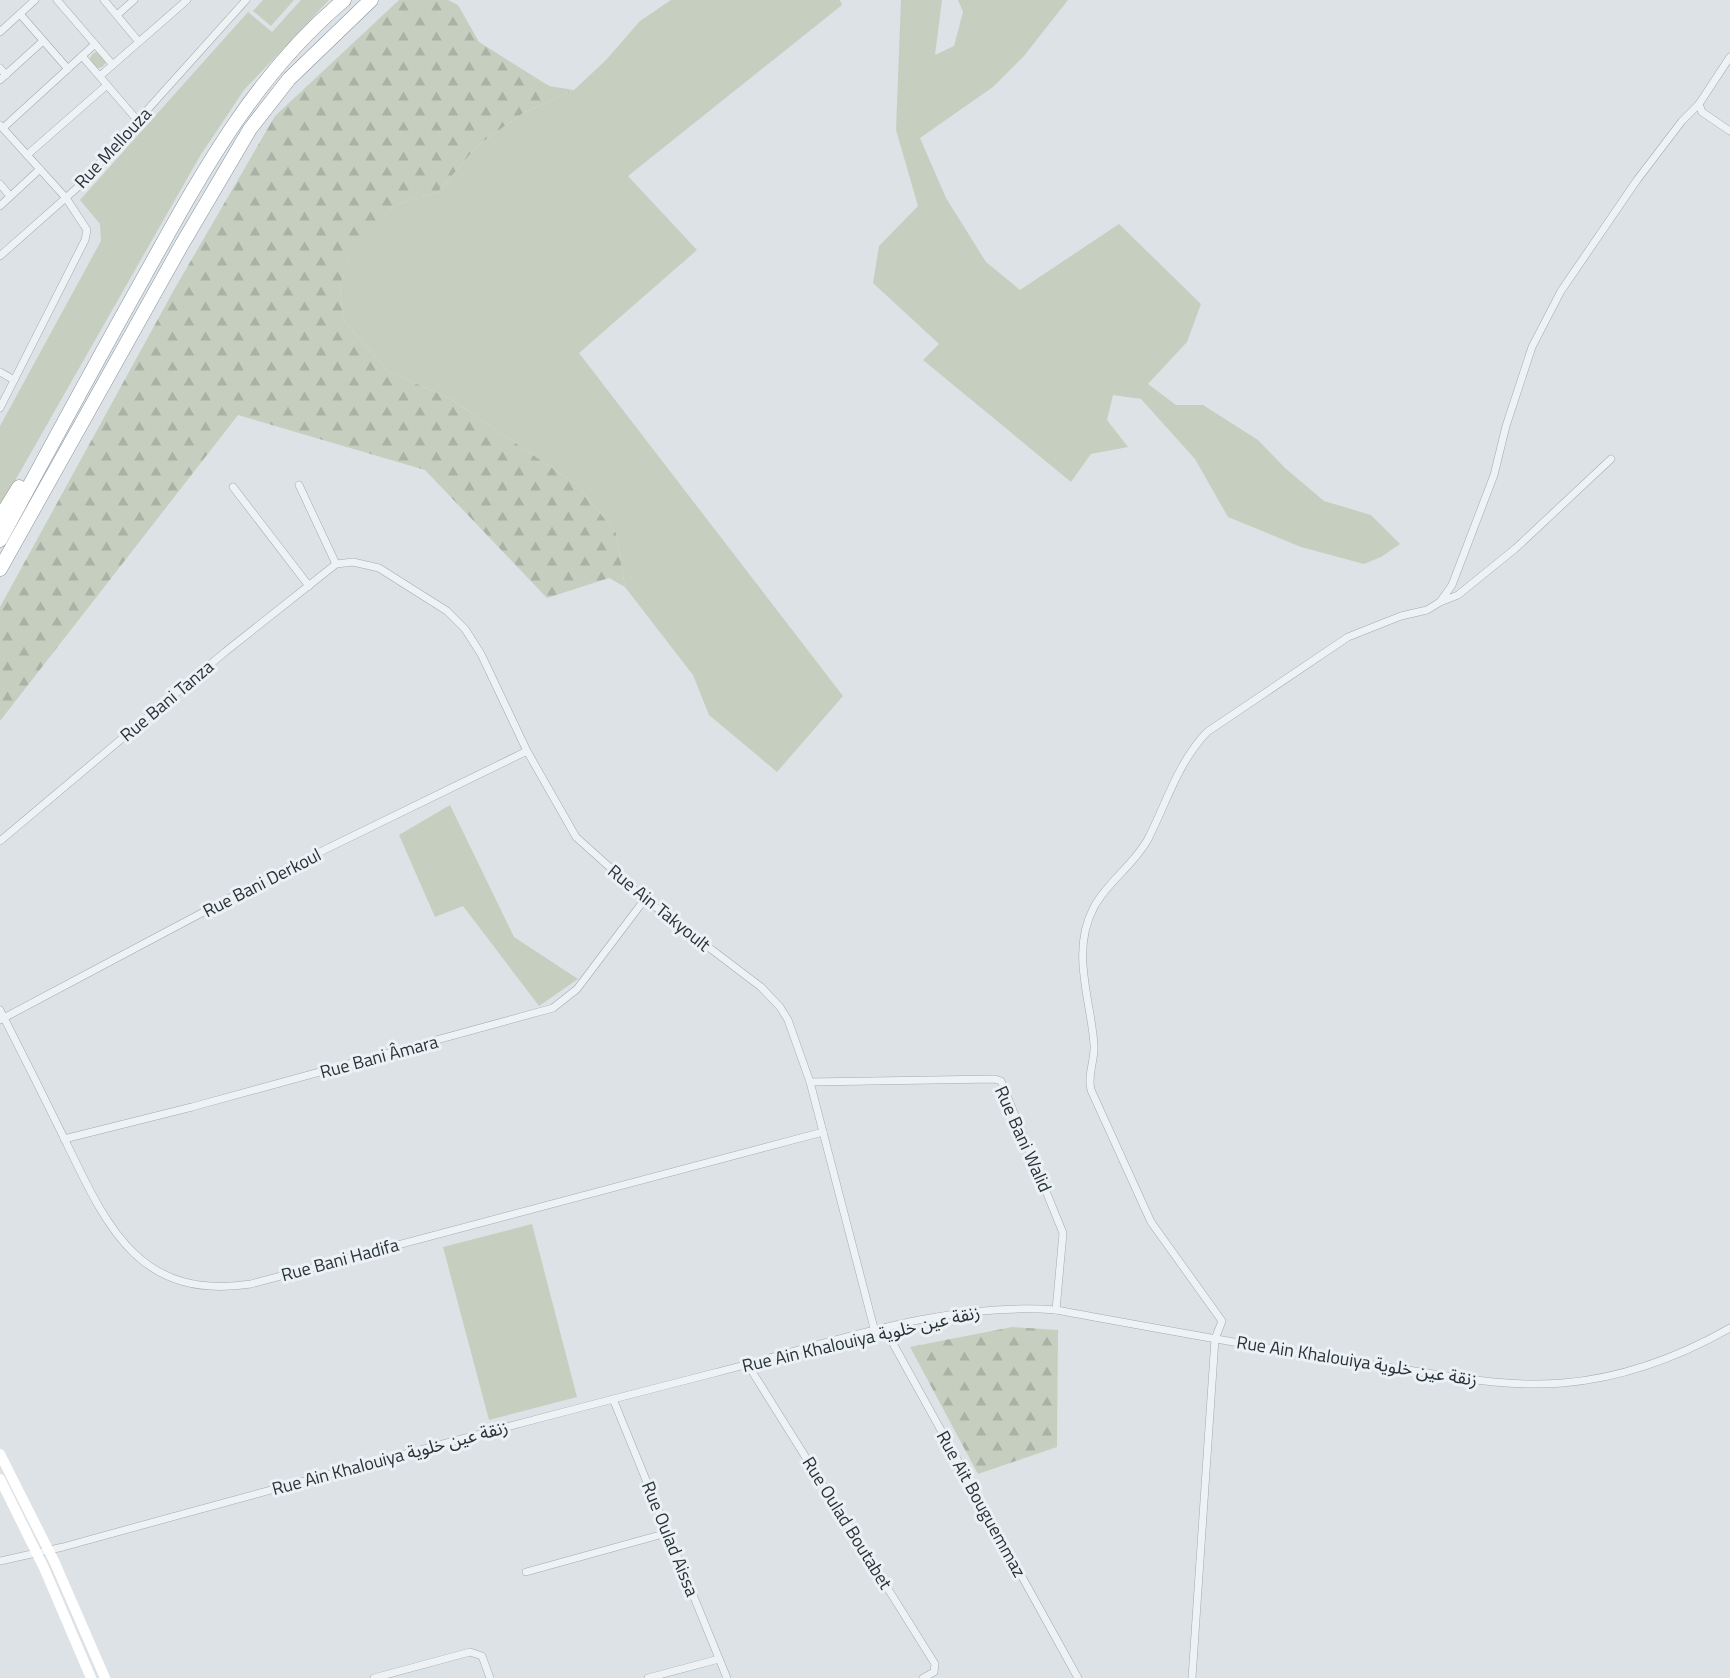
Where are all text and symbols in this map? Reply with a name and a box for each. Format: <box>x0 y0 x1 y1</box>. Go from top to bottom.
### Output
street label: Rue Mellouza <box>68 101 157 194</box>
street label: Rue Bani Tanza <box>114 653 219 748</box>
street label: Rue Bani Derkoul <box>198 841 326 924</box>
street label: Rue Ain Takyoult <box>602 858 717 958</box>
street label: Rue Bani Âmara <box>317 1028 441 1085</box>
street label: Rue Bani Walid <box>988 1081 1059 1196</box>
street label: Rue Bani Hadifa <box>278 1231 402 1288</box>
street label: Rue Ain Khalouiya زنقة عين خلوية <box>739 1298 983 1379</box>
street label: Rue Ain Khalouiya زنقة عين خلوية <box>1235 1328 1479 1393</box>
street label: Rue Ain Khalouiya زنقة عين خلوية <box>269 1413 511 1502</box>
street label: Rue Ait Bouguemmaz <box>930 1426 1033 1582</box>
street label: Rue Oulad Boutabet <box>796 1451 900 1595</box>
street label: Rue Oulad Aissa <box>635 1477 706 1601</box>

